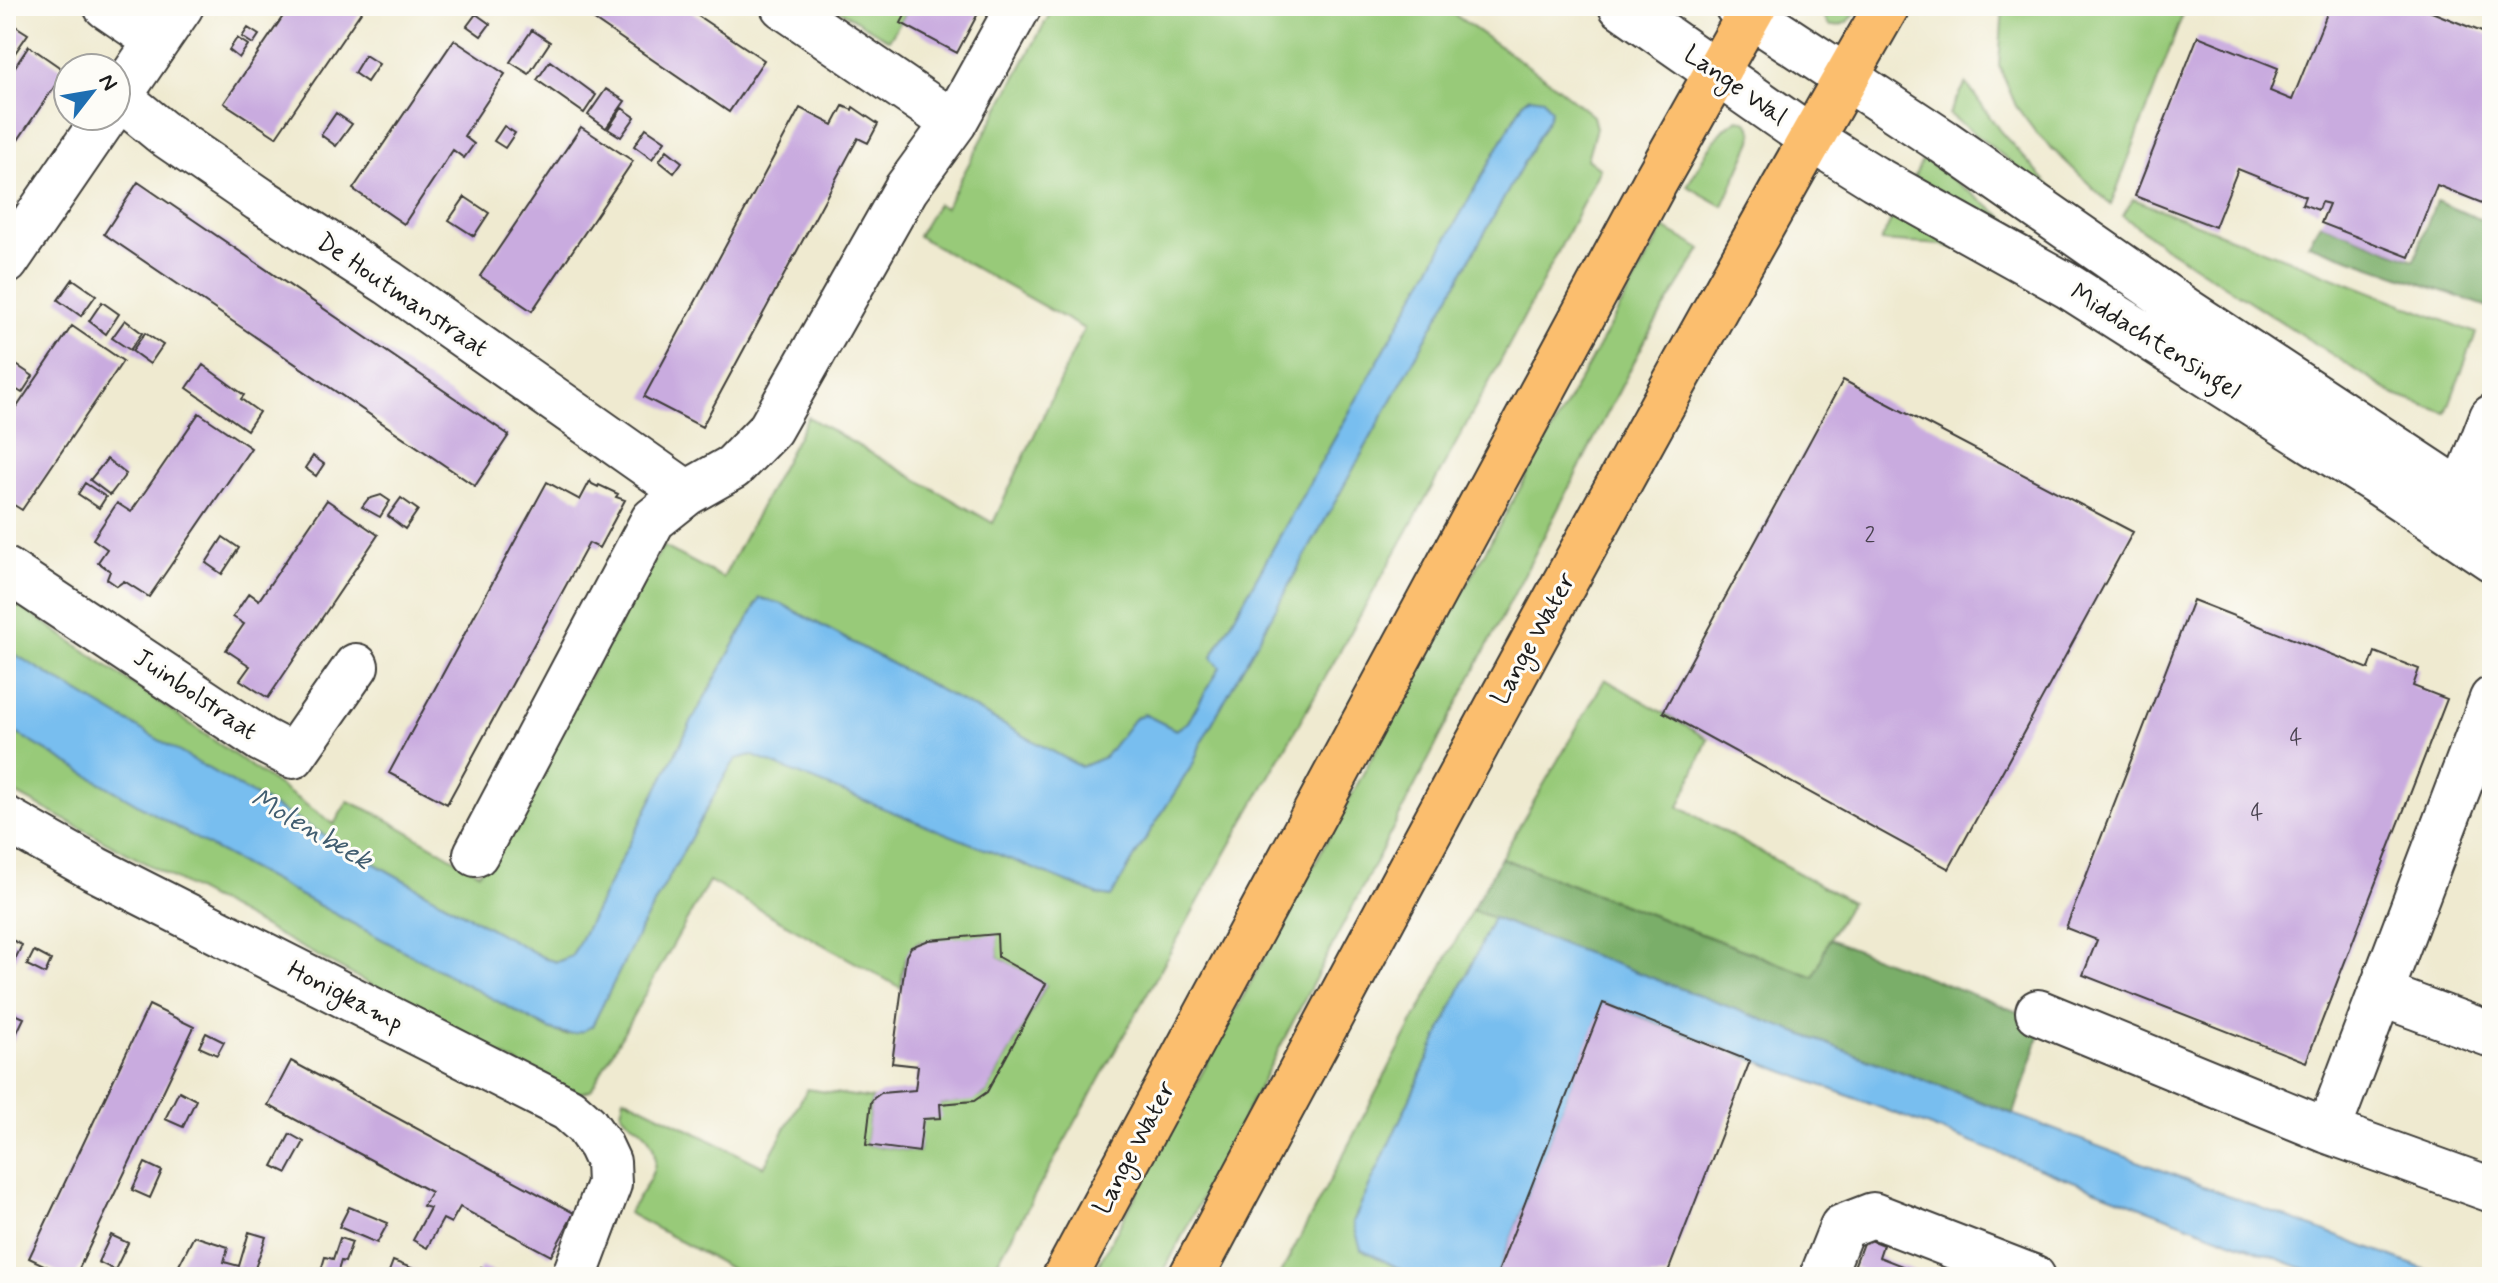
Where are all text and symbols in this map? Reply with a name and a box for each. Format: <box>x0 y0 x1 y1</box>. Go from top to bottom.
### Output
street label: Lange Wal <box>1675 38 1793 136</box>
north arrow <box>52 52 132 132</box>
text: N <box>92 69 123 96</box>
street label: De Houtmanstraat <box>309 226 495 366</box>
street label: Middachtensingel <box>2062 276 2247 411</box>
house number: 2 <box>1865 522 1876 550</box>
street label: Lange Water <box>1484 566 1586 712</box>
street label: Juinbolstraat <box>126 641 264 749</box>
house number: 4 <box>2290 724 2303 752</box>
water label: Molenbeek <box>244 781 380 880</box>
house number: 4 <box>2251 799 2264 827</box>
street label: Honigkamp <box>280 953 409 1043</box>
street label: Lange Water <box>1086 1075 1186 1221</box>

